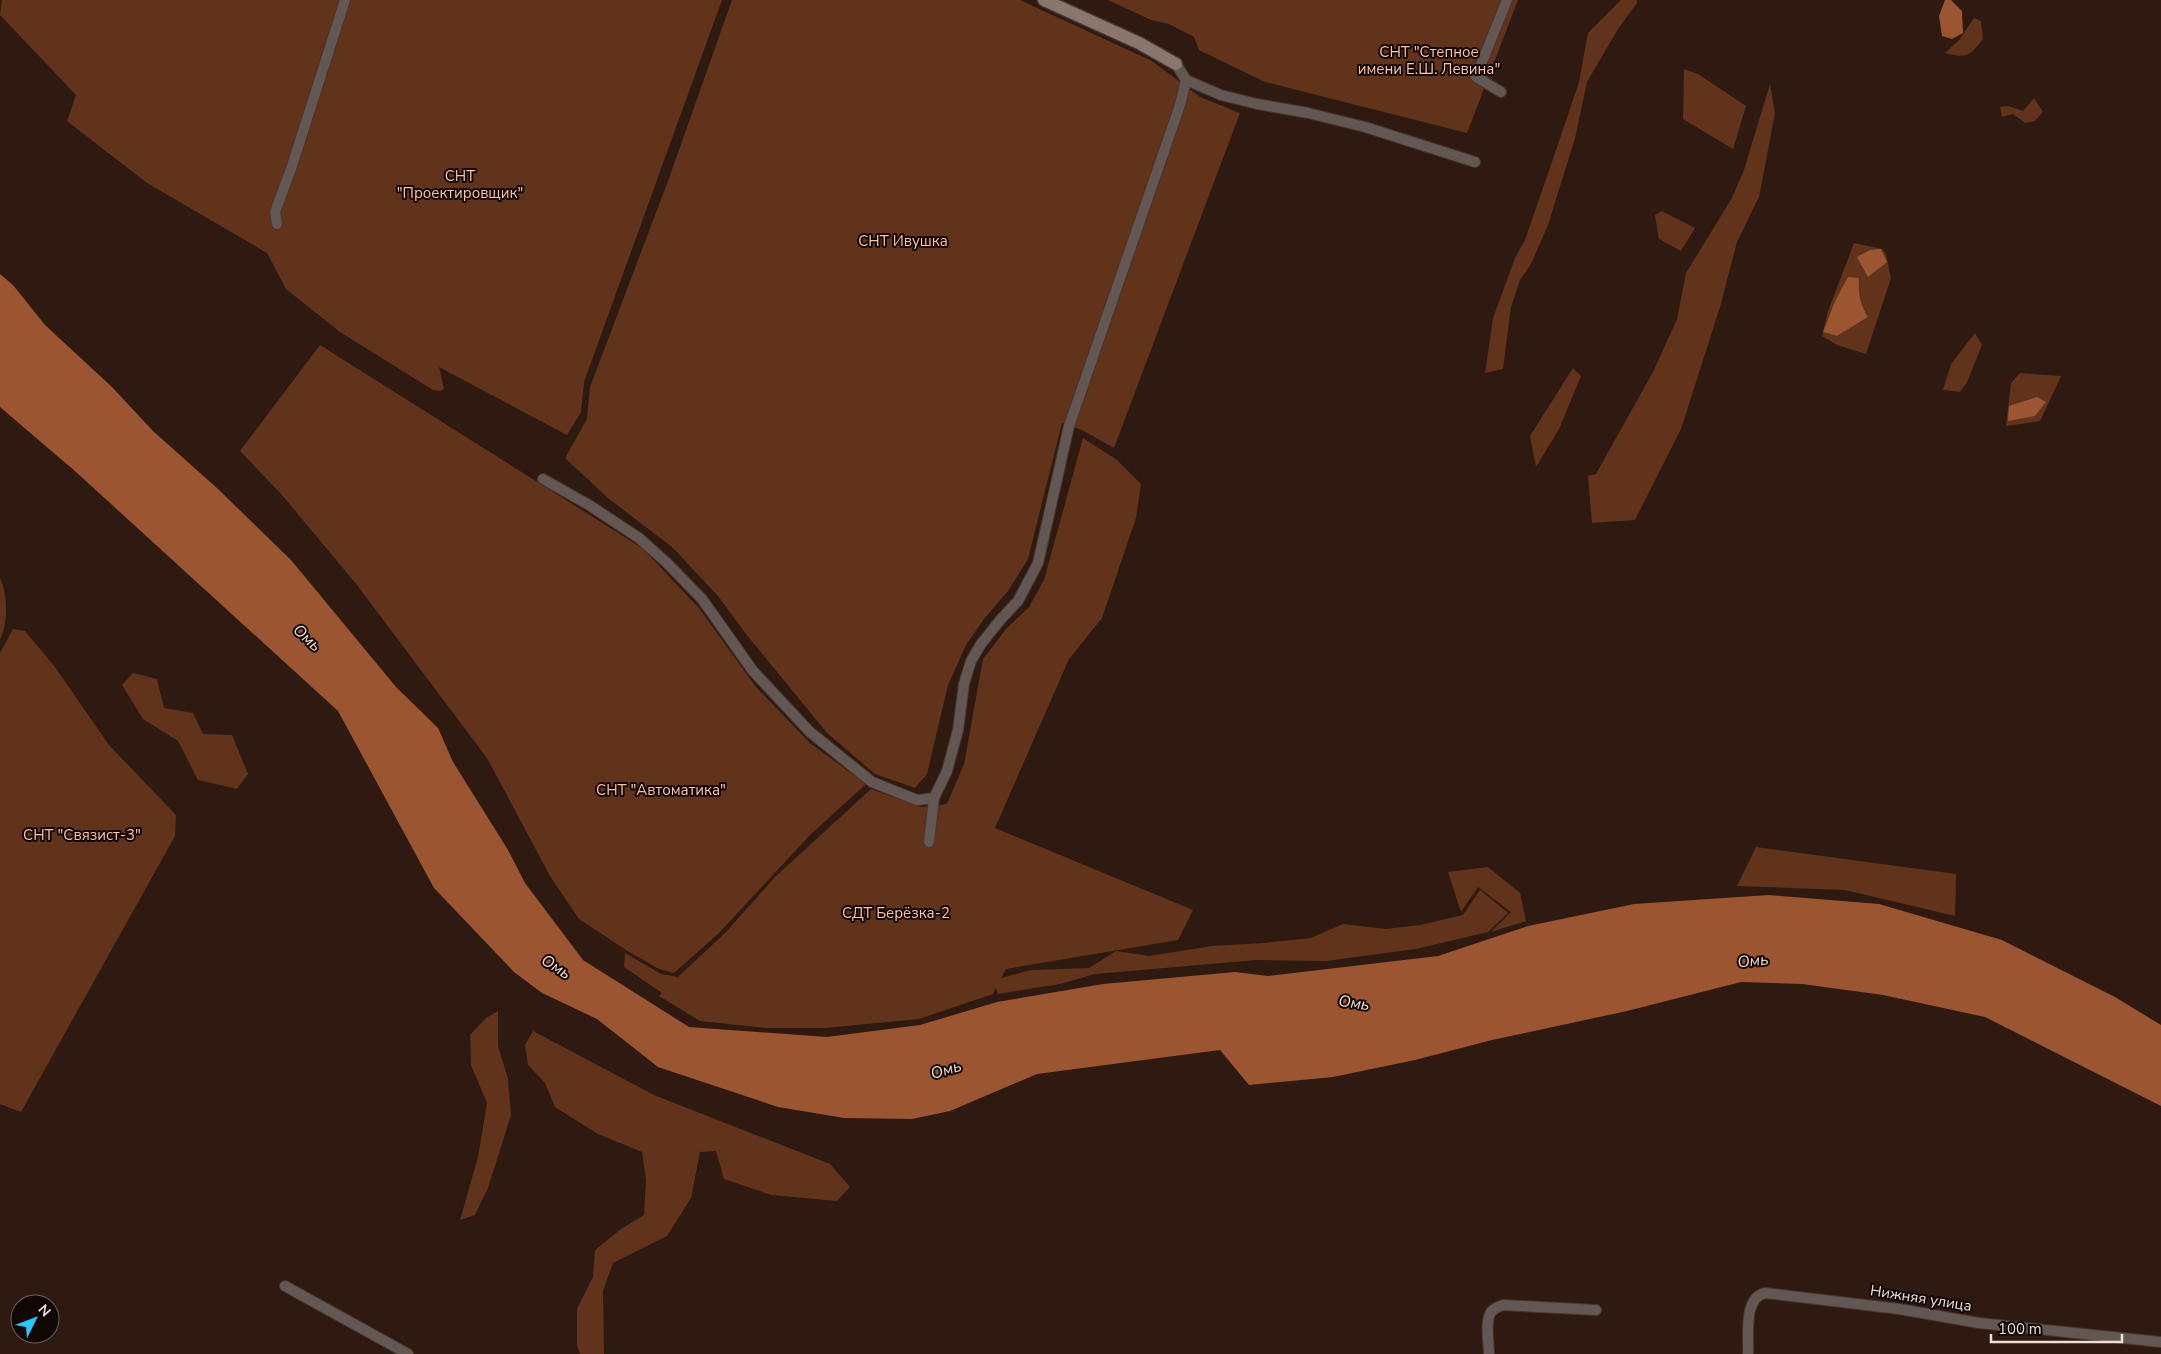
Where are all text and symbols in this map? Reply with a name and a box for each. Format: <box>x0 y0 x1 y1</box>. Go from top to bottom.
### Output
park label: СНТ "Степное имени Е.Ш. Левина" <box>1358 42 1500 79</box>
park label: СНТ "Проектировщик" <box>397 166 523 203</box>
park label: СНТ Ивушка <box>858 231 948 251</box>
water label: Омь <box>288 619 326 657</box>
park label: СНТ "Автоматика" <box>596 780 726 800</box>
park label: СНТ "Связист-3" <box>23 825 141 845</box>
park label: СДТ Берёзка-2 <box>842 903 950 923</box>
water label: Омь <box>1736 948 1770 974</box>
water label: Омь <box>537 949 575 985</box>
water label: Омь <box>1337 990 1371 1016</box>
water label: Омь <box>928 1055 964 1085</box>
street label: Нижняя улица <box>1869 1280 1973 1316</box>
north arrow <box>10 1294 60 1344</box>
text: N <box>34 1300 55 1321</box>
scale bar <box>1991 1312 2122 1344</box>
text: 100 m <box>1998 1319 2042 1339</box>

